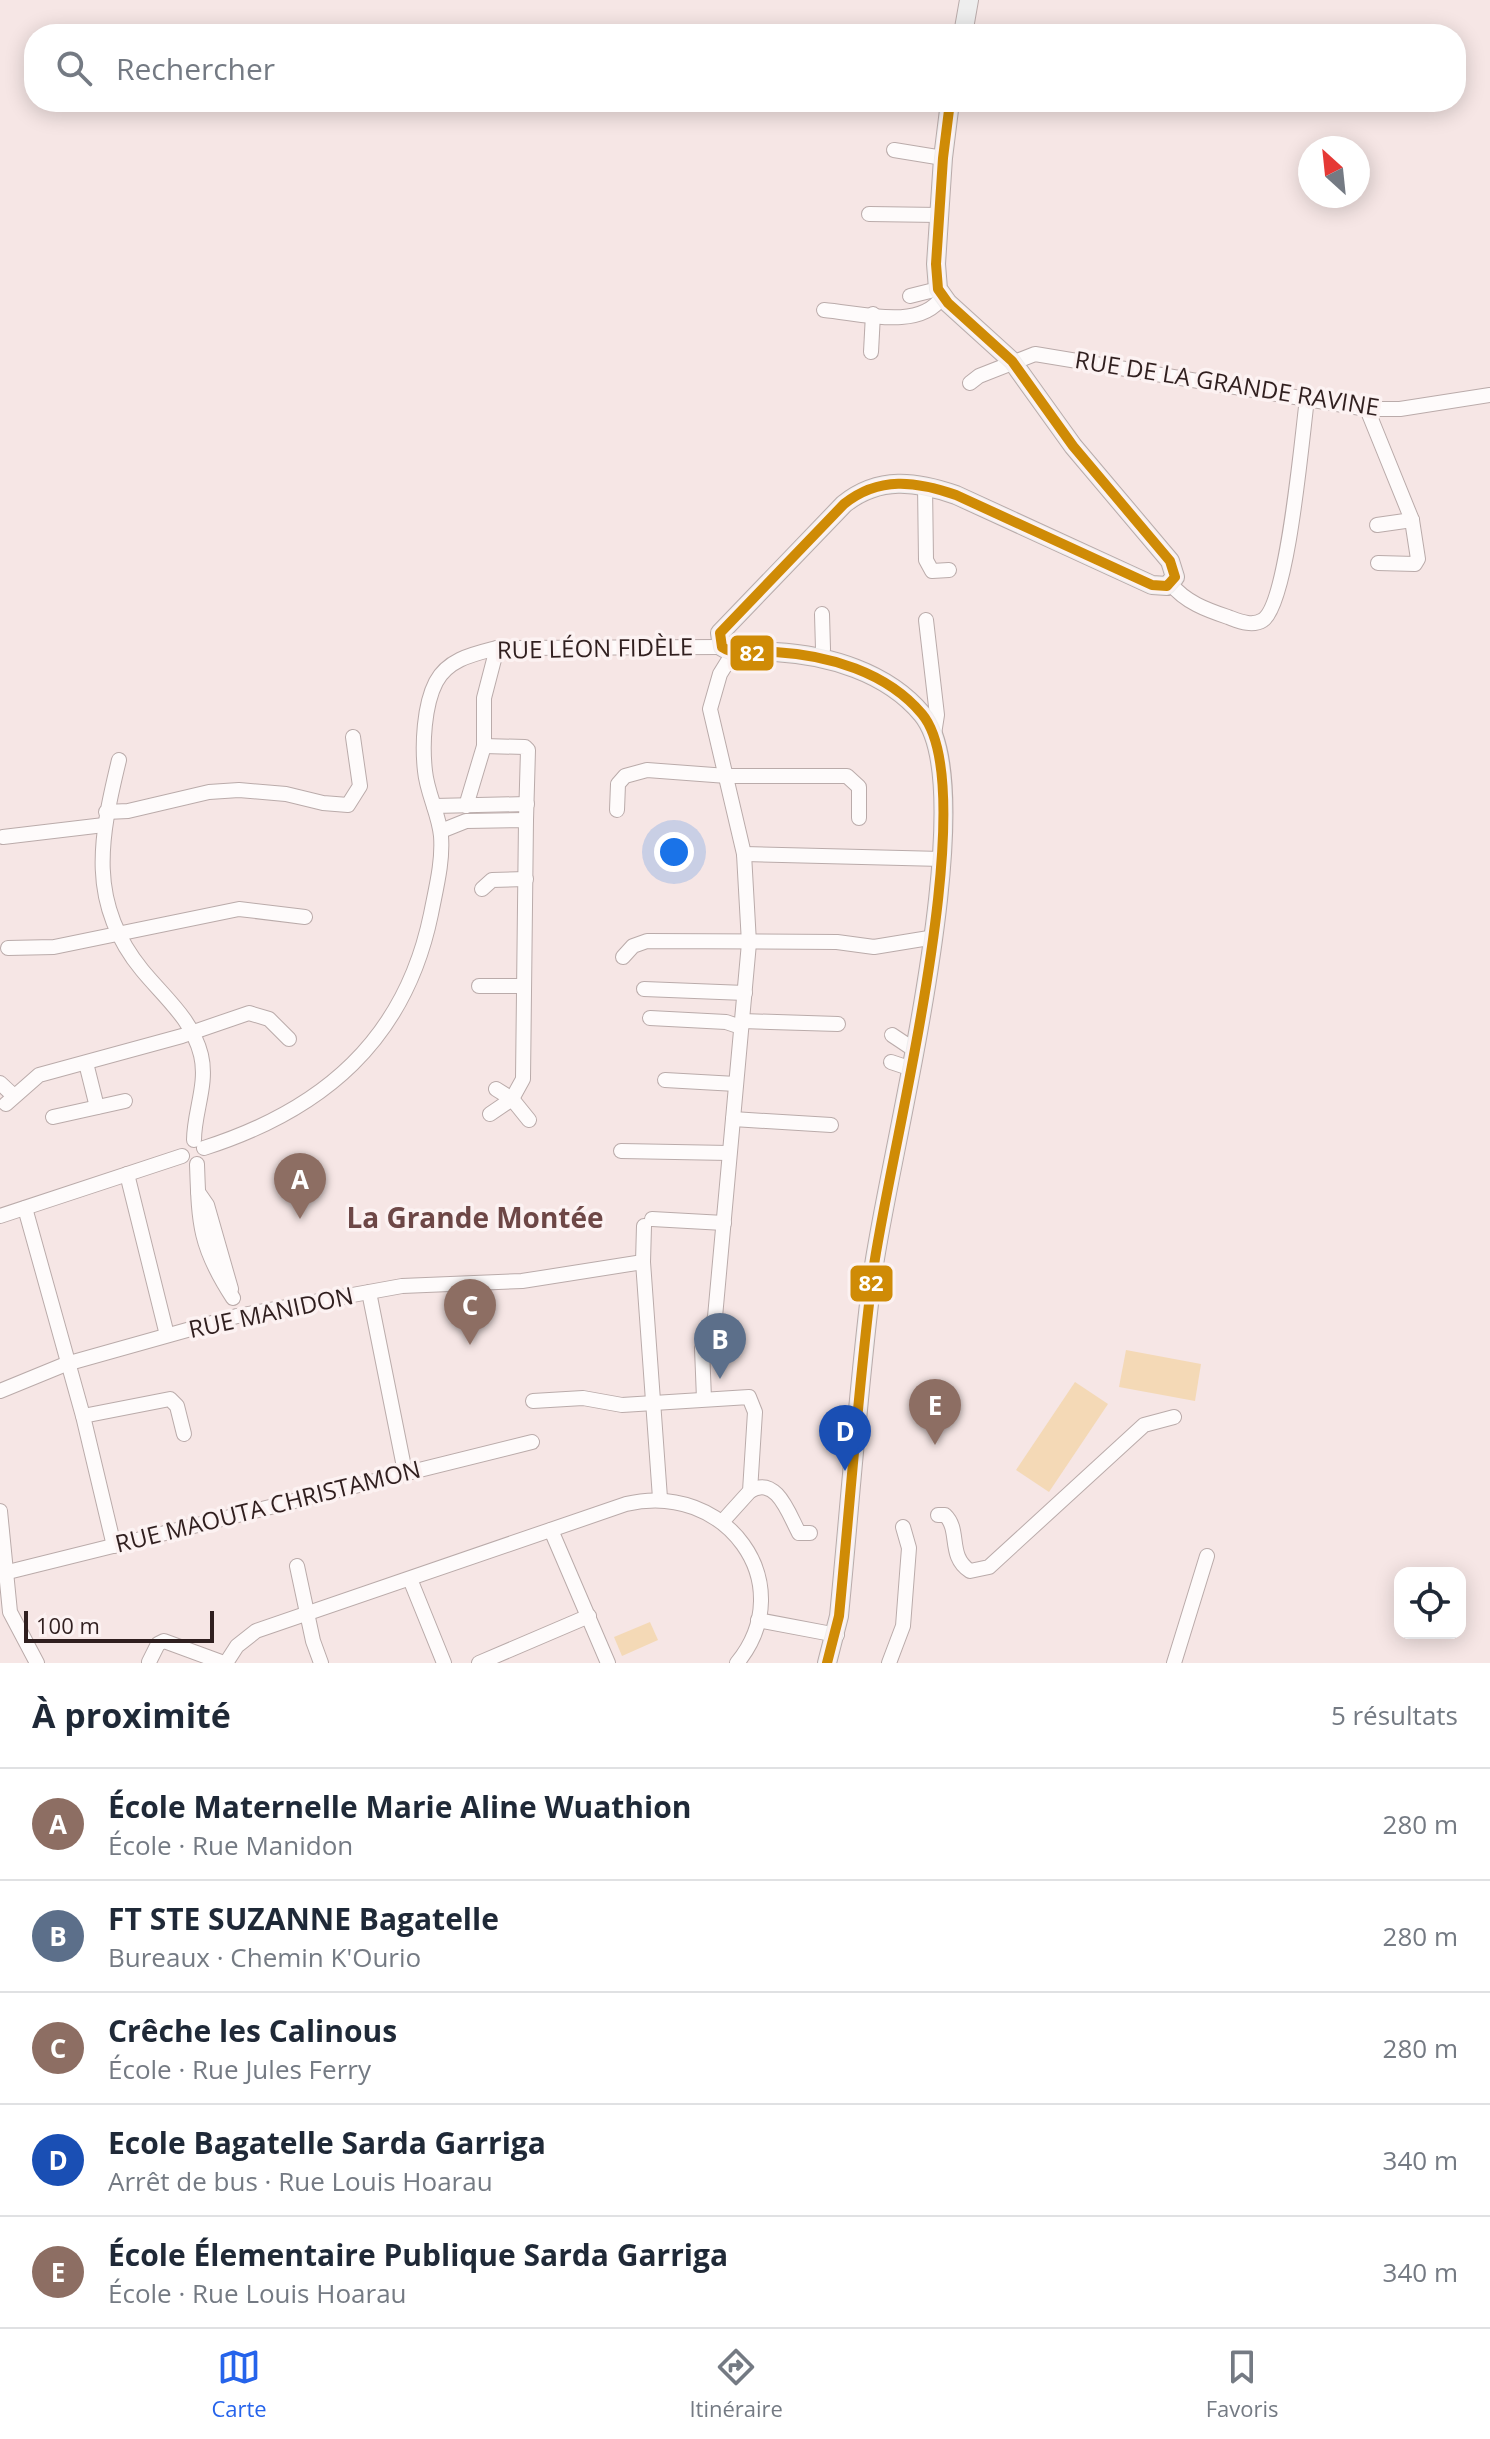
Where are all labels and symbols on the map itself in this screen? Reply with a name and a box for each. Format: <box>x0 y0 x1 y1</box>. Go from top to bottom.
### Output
north arrow <box>1298 136 1370 208</box>
street label: RUE DE LA GRANDE RAVINE <box>1073 342 1382 423</box>
street label: RUE LÉON FIDÈLE <box>496 629 693 666</box>
line badge: 82 <box>729 634 775 672</box>
text: 82 <box>739 637 765 667</box>
your location <box>654 832 694 872</box>
pin: A <box>274 1153 326 1219</box>
district label: La Grande Montée <box>346 1198 604 1236</box>
line badge: 82 <box>849 1264 894 1303</box>
text: 82 <box>858 1267 884 1297</box>
street label: RUE MANIDON <box>185 1278 356 1345</box>
pin: C <box>444 1279 496 1345</box>
pin: B <box>694 1313 746 1379</box>
pin: E <box>909 1379 961 1445</box>
pin: D <box>819 1405 871 1471</box>
street label: RUE MAOUTA CHRISTAMON <box>111 1452 424 1559</box>
scale bar <box>24 1607 214 1643</box>

